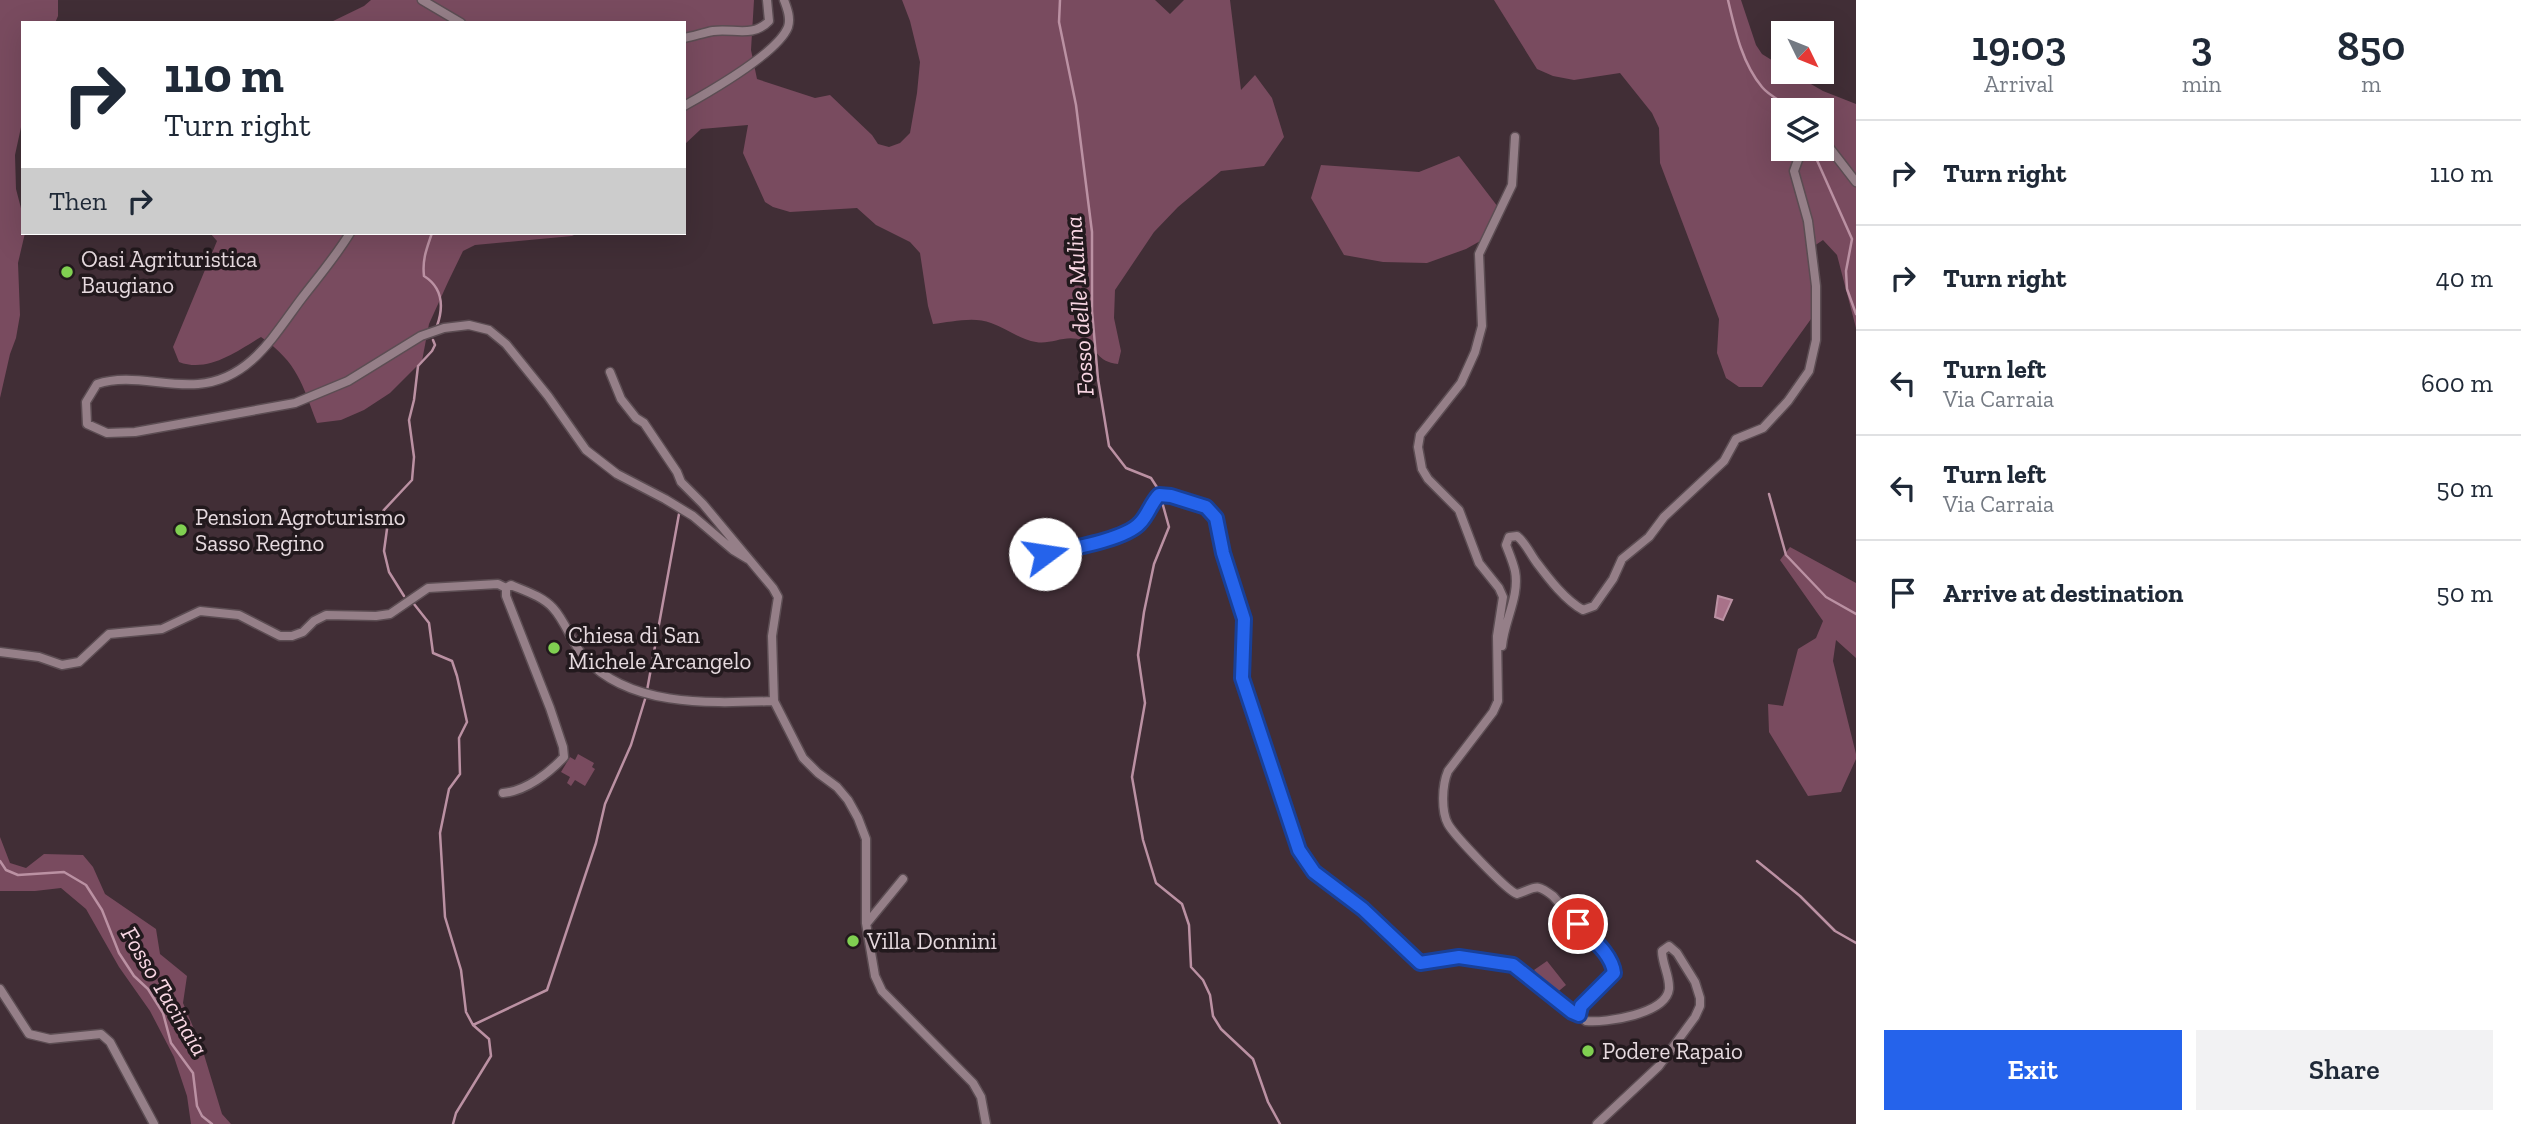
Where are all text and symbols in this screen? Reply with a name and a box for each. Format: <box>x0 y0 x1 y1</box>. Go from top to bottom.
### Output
text: 19:03 <box>1971 20 2066 71</box>
text: 3 <box>2191 20 2213 71</box>
text: 850 <box>2337 20 2405 71</box>
north arrow <box>1771 21 1834 84</box>
map controls <box>1771 21 1834 161</box>
text: 110 m <box>164 46 284 105</box>
icon: right <box>49 49 140 140</box>
text: Arrival <box>1984 70 2054 98</box>
text: min <box>2182 70 2221 98</box>
text: m <box>2361 70 2381 98</box>
button: layers <box>1771 98 1834 161</box>
text: Turn right <box>164 106 311 144</box>
icon: right <box>1884 154 1922 192</box>
text: Turn right <box>1943 157 2066 189</box>
text: 110 m <box>2430 157 2493 189</box>
icon: right <box>121 182 159 220</box>
text: Then <box>49 185 107 217</box>
water label: Fosso delle Mulina <box>1058 215 1100 397</box>
place label: Oasi Agrituristica Baugiano <box>81 245 257 299</box>
icon: right <box>1884 259 1922 297</box>
text: Turn right <box>1943 262 2066 294</box>
text: 40 m <box>2436 262 2493 294</box>
marker: Oasi Agrituristica Baugiano <box>59 264 75 280</box>
text: Turn left <box>1943 353 2046 385</box>
icon: left <box>1884 364 1922 402</box>
text: 600 m <box>2421 367 2493 399</box>
text: Via Carraia <box>1943 385 2054 413</box>
text: Turn left <box>1943 458 2046 490</box>
icon: left <box>1884 469 1922 507</box>
text: 50 m <box>2436 472 2493 504</box>
text: Via Carraia <box>1943 490 2054 518</box>
place label: Pension Agroturismo Sasso Regino <box>195 503 406 557</box>
position arrow <box>1008 517 1082 591</box>
marker: Pension Agroturismo Sasso Regino <box>173 522 189 538</box>
icon: arrive <box>1884 574 1922 612</box>
text: Arrive at destination <box>1943 577 2183 609</box>
text: 50 m <box>2436 577 2493 609</box>
place label: Chiesa di San Michele Arcangelo <box>568 621 751 675</box>
marker: Chiesa di San Michele Arcangelo <box>546 640 562 656</box>
pin <box>1548 894 1608 954</box>
icon: arrive <box>1559 905 1597 943</box>
water label: Fosso Tacinaia <box>115 921 215 1061</box>
place label: Villa Donnini <box>866 927 997 955</box>
marker: Villa Donnini <box>845 933 861 949</box>
button: Exit <box>1884 1030 2182 1110</box>
button: Share <box>2196 1030 2493 1110</box>
place label: Podere Rapaio <box>1602 1037 1743 1065</box>
marker: Podere Rapaio <box>1580 1043 1596 1059</box>

